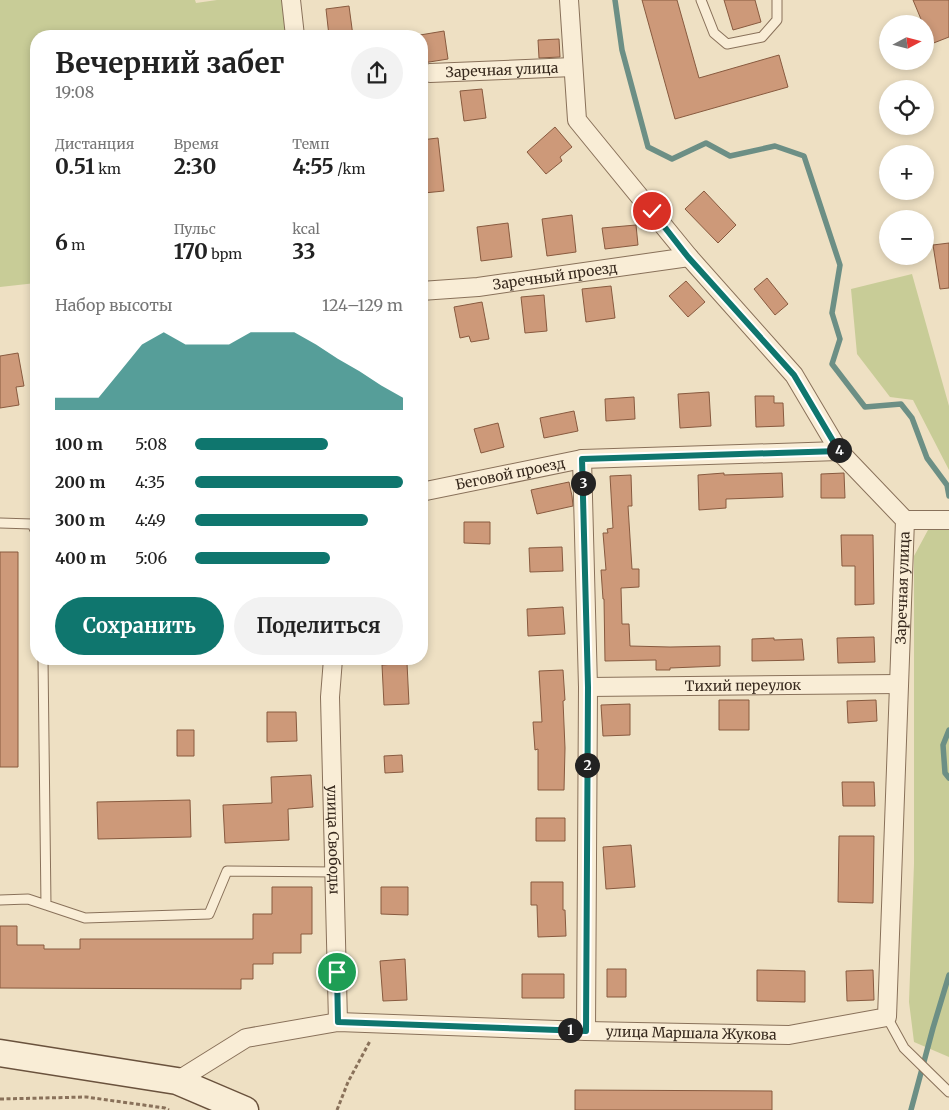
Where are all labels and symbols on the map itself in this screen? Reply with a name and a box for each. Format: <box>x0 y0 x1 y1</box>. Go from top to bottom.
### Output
north arrow <box>879 15 934 70</box>
street label: Заречная улица <box>445 59 559 81</box>
pin <box>631 190 673 232</box>
street label: Заречный проезд <box>492 258 619 294</box>
pin: 4 <box>826 438 852 462</box>
street label: Беговой проезд <box>454 454 567 494</box>
pin: 3 <box>570 470 596 496</box>
street label: Заречная улица <box>892 531 914 645</box>
street label: Тихий переулок <box>685 676 801 695</box>
pin: 2 <box>574 752 600 778</box>
street label: улица Свободы <box>323 785 344 895</box>
pin <box>316 951 358 993</box>
pin: 1 <box>558 1018 582 1042</box>
street label: улица Маршала Жукова <box>605 1022 777 1044</box>

